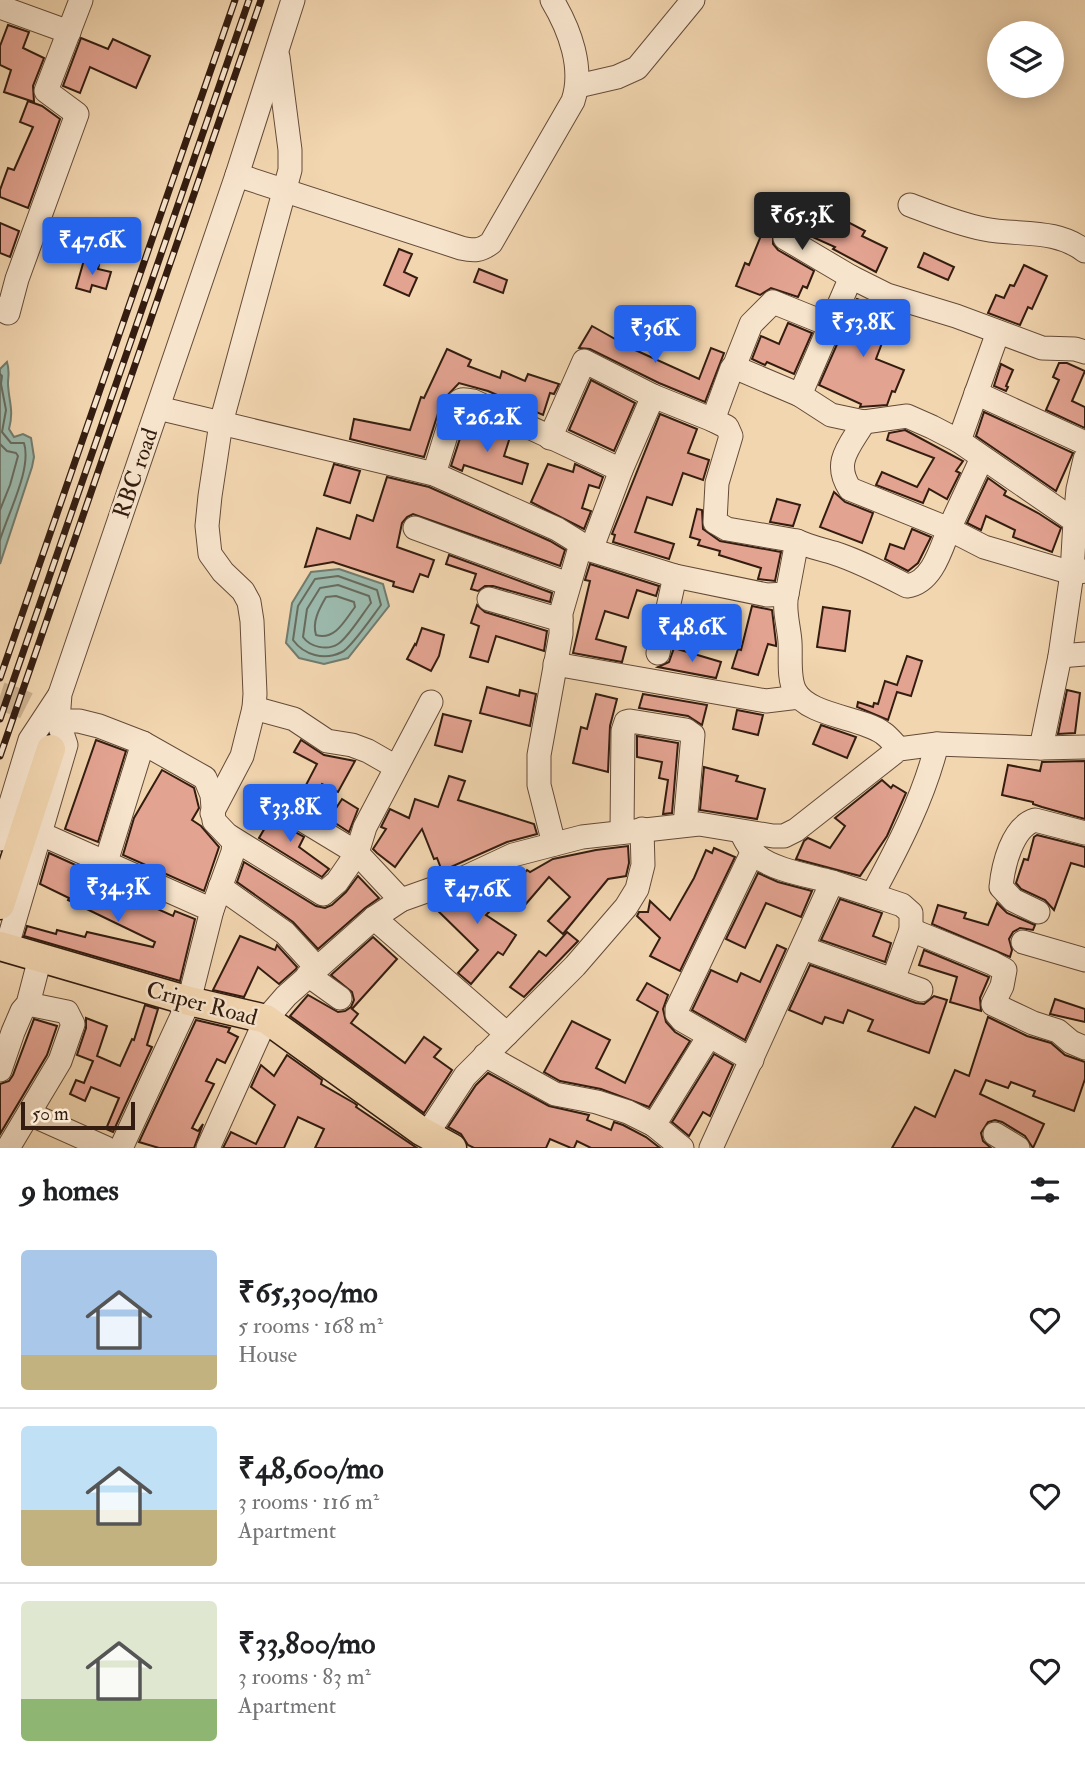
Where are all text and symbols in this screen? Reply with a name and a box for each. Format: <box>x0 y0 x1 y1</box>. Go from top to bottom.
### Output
map controls <box>987 21 1064 98</box>
button: layers <box>987 21 1064 98</box>
pin: ₹65.3K <box>745 192 859 252</box>
text: ₹65.3K <box>770 200 834 229</box>
pin: ₹47.6K <box>35 218 149 277</box>
text: ₹47.6K <box>58 225 126 254</box>
pin: ₹53.8K <box>806 300 920 359</box>
pin: ₹36K <box>614 306 696 365</box>
text: ₹53.8K <box>831 307 895 336</box>
text: ₹36K <box>630 313 680 342</box>
pin: ₹26.2K <box>430 394 544 454</box>
text: ₹26.2K <box>453 402 521 431</box>
street label: RBC road <box>107 424 164 522</box>
pin: ₹48.6K <box>635 604 749 664</box>
text: ₹48.6K <box>658 612 726 641</box>
pin: ₹33.8K <box>233 784 347 844</box>
text: ₹33.8K <box>259 792 321 821</box>
pin: ₹34.3K <box>61 864 175 924</box>
pin: ₹47.6K <box>420 866 534 926</box>
text: ₹34.3K <box>86 872 150 901</box>
text: ₹47.6K <box>443 874 511 903</box>
street label: Criper Road <box>143 975 261 1033</box>
scale bar <box>21 1099 135 1131</box>
text: 50 m <box>32 1102 69 1126</box>
icon: filters <box>1026 1171 1064 1209</box>
text: 9 homes <box>21 1172 119 1209</box>
text: ₹65,300/mo <box>238 1274 378 1311</box>
icon: home <box>77 1278 161 1362</box>
icon: heart <box>1026 1301 1064 1339</box>
text: 5 rooms · 168 m² <box>238 1311 383 1340</box>
text: House <box>238 1340 297 1369</box>
text: ₹48,600/mo <box>238 1450 384 1487</box>
icon: home <box>77 1454 161 1538</box>
icon: heart <box>1026 1477 1064 1515</box>
text: 3 rooms · 116 m² <box>238 1487 379 1516</box>
text: Apartment <box>238 1516 336 1545</box>
text: ₹33,800/mo <box>238 1625 376 1662</box>
icon: home <box>77 1629 161 1713</box>
icon: heart <box>1026 1652 1064 1690</box>
text: 3 rooms · 83 m² <box>238 1662 371 1691</box>
text: Apartment <box>238 1691 336 1720</box>

